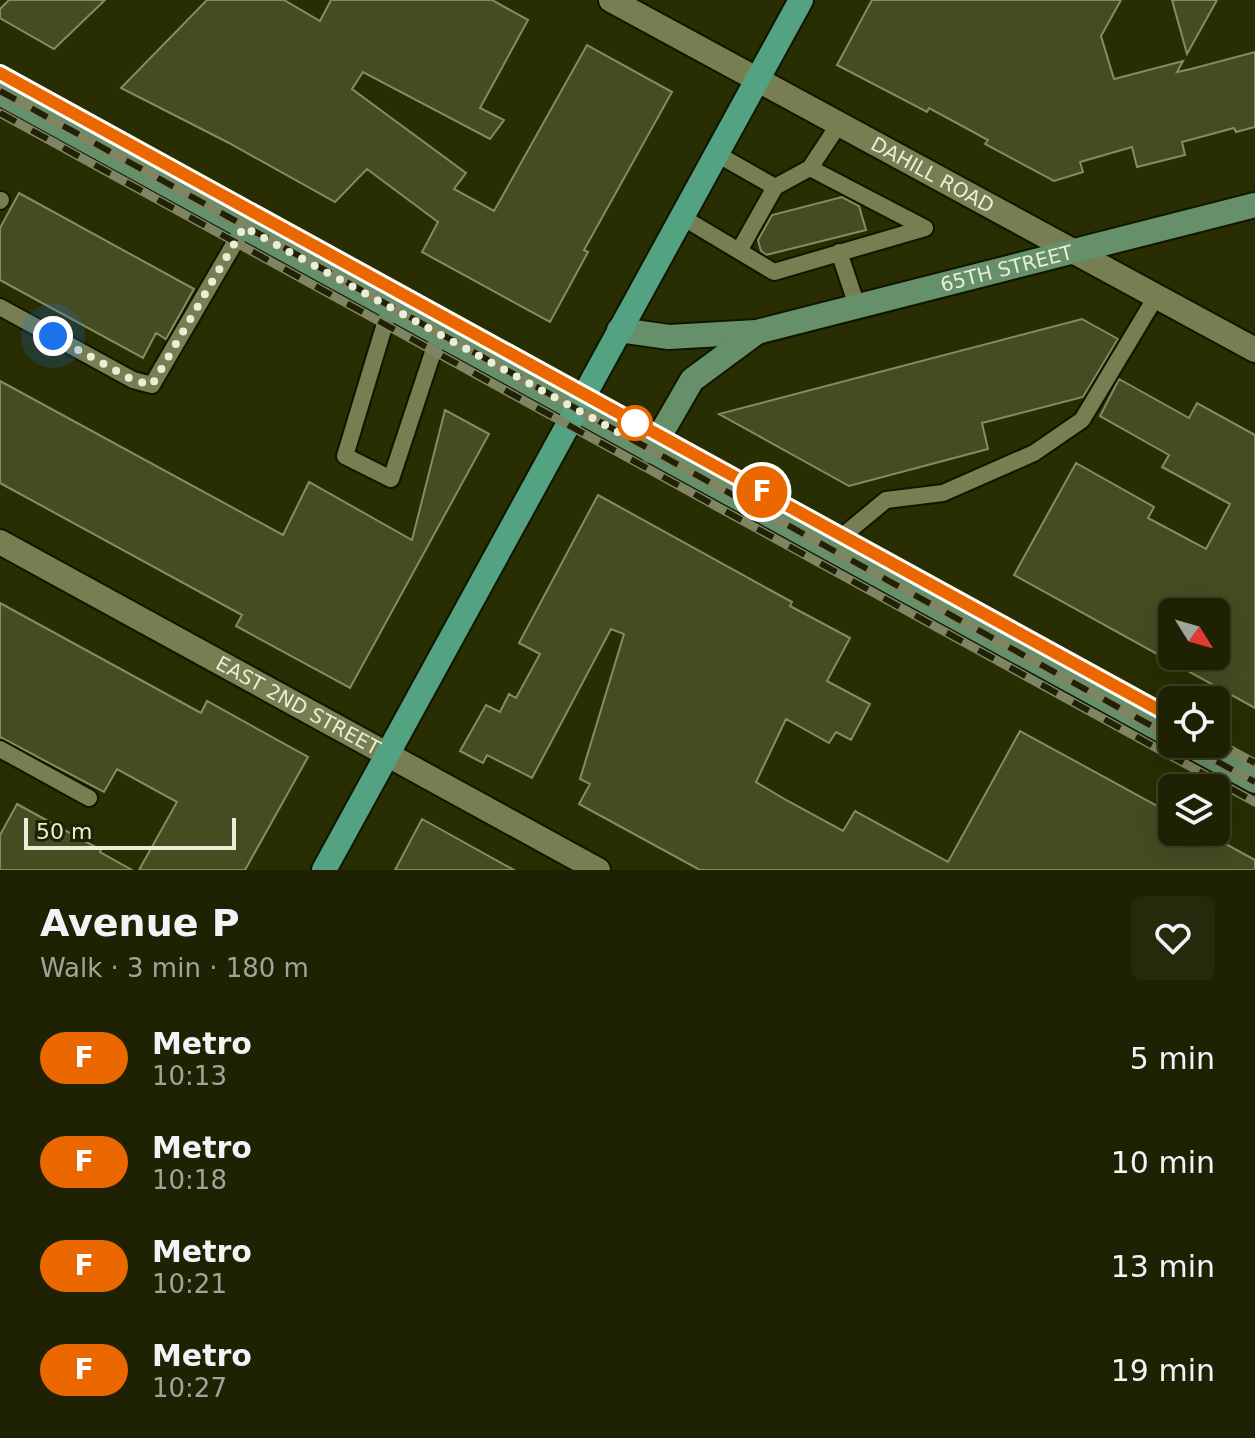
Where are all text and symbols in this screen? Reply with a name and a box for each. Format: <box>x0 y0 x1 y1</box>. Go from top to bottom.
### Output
street label: DAHILL ROAD <box>867 132 998 218</box>
street label: 65TH STREET <box>938 240 1076 297</box>
your location <box>33 316 73 356</box>
unlabelled marker <box>618 406 652 440</box>
line badge: F <box>736 466 788 518</box>
text: F <box>752 475 772 508</box>
north arrow <box>1158 598 1230 670</box>
map controls <box>1158 598 1230 846</box>
street label: EAST 2ND STREET <box>212 651 385 761</box>
button: locate <box>1158 686 1230 758</box>
button: layers <box>1158 774 1230 846</box>
scale bar <box>24 814 236 850</box>
text: 50 m <box>36 819 92 844</box>
button: heart <box>1131 896 1215 980</box>
text: Avenue P <box>40 901 240 945</box>
text: Walk · 3 min · 180 m <box>40 953 309 983</box>
text: Metro <box>152 1026 252 1061</box>
text: F <box>74 1041 94 1074</box>
text: 5 min <box>1130 1041 1215 1076</box>
text: 10:13 <box>152 1061 227 1091</box>
text: Metro <box>152 1130 252 1165</box>
text: F <box>74 1145 94 1178</box>
text: 10 min <box>1111 1145 1215 1180</box>
text: 10:18 <box>152 1165 227 1195</box>
text: Metro <box>152 1234 252 1269</box>
text: F <box>74 1249 94 1282</box>
text: 13 min <box>1111 1249 1215 1284</box>
text: 10:21 <box>152 1269 227 1299</box>
text: Metro <box>152 1338 252 1373</box>
text: F <box>74 1353 94 1386</box>
text: 19 min <box>1111 1353 1215 1388</box>
text: 10:27 <box>152 1373 227 1403</box>

